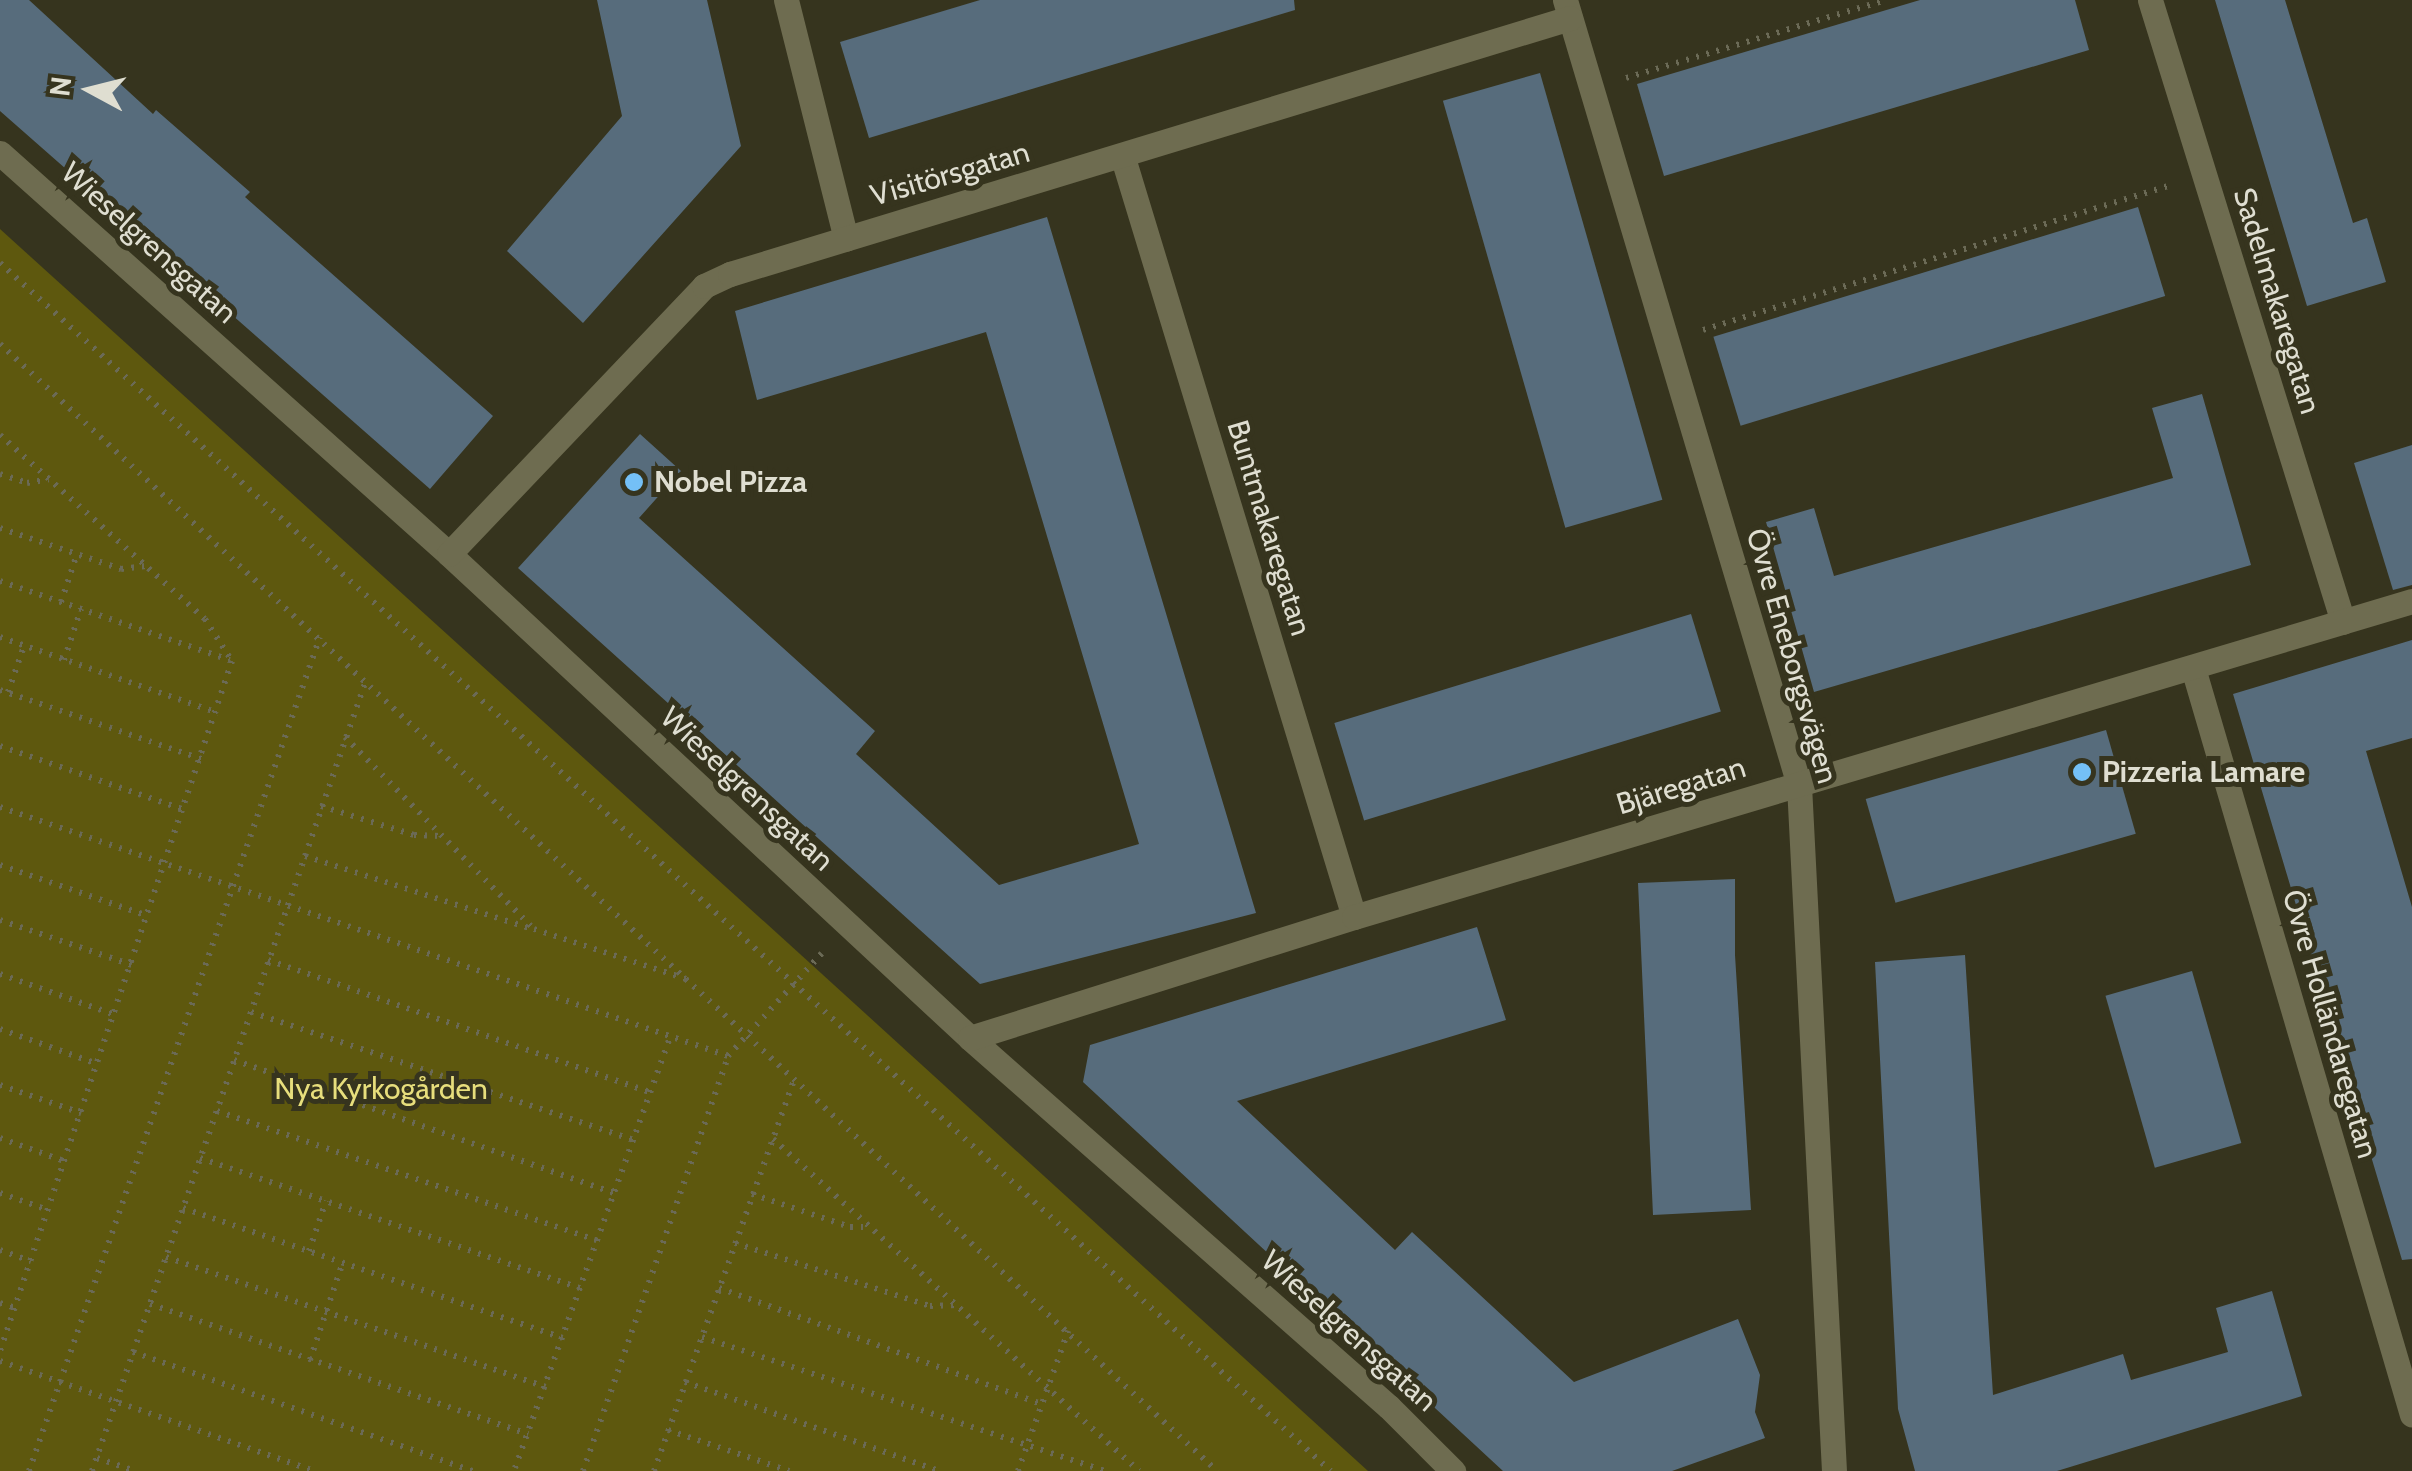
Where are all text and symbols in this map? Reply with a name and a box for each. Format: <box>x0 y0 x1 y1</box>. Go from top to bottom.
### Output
north arrow <box>40 40 140 140</box>
text: N <box>42 74 78 98</box>
street label: Visitörsgatan <box>866 134 1034 214</box>
street label: Wieselgrensgatan <box>54 155 244 331</box>
street label: Sadelmakaregatan <box>2226 184 2328 418</box>
street label: Buntmakaregatan <box>1219 416 1319 640</box>
place label: Nobel Pizza <box>654 464 807 500</box>
marker: Nobel Pizza <box>623 471 645 493</box>
street label: Övre Eneborgsvägen <box>1738 524 1846 788</box>
street label: Wieselgrensgatan <box>653 700 841 878</box>
street label: Bjäregatan <box>1612 749 1750 823</box>
place label: Pizzeria Lamare <box>2102 754 2305 790</box>
marker: Pizzeria Lamare <box>2071 761 2093 783</box>
street label: Övre Holländaregatan <box>2274 886 2386 1162</box>
park label: Nya Kyrkogården <box>274 1071 488 1107</box>
street label: Wieselgrensgatan <box>1254 1243 1444 1419</box>

